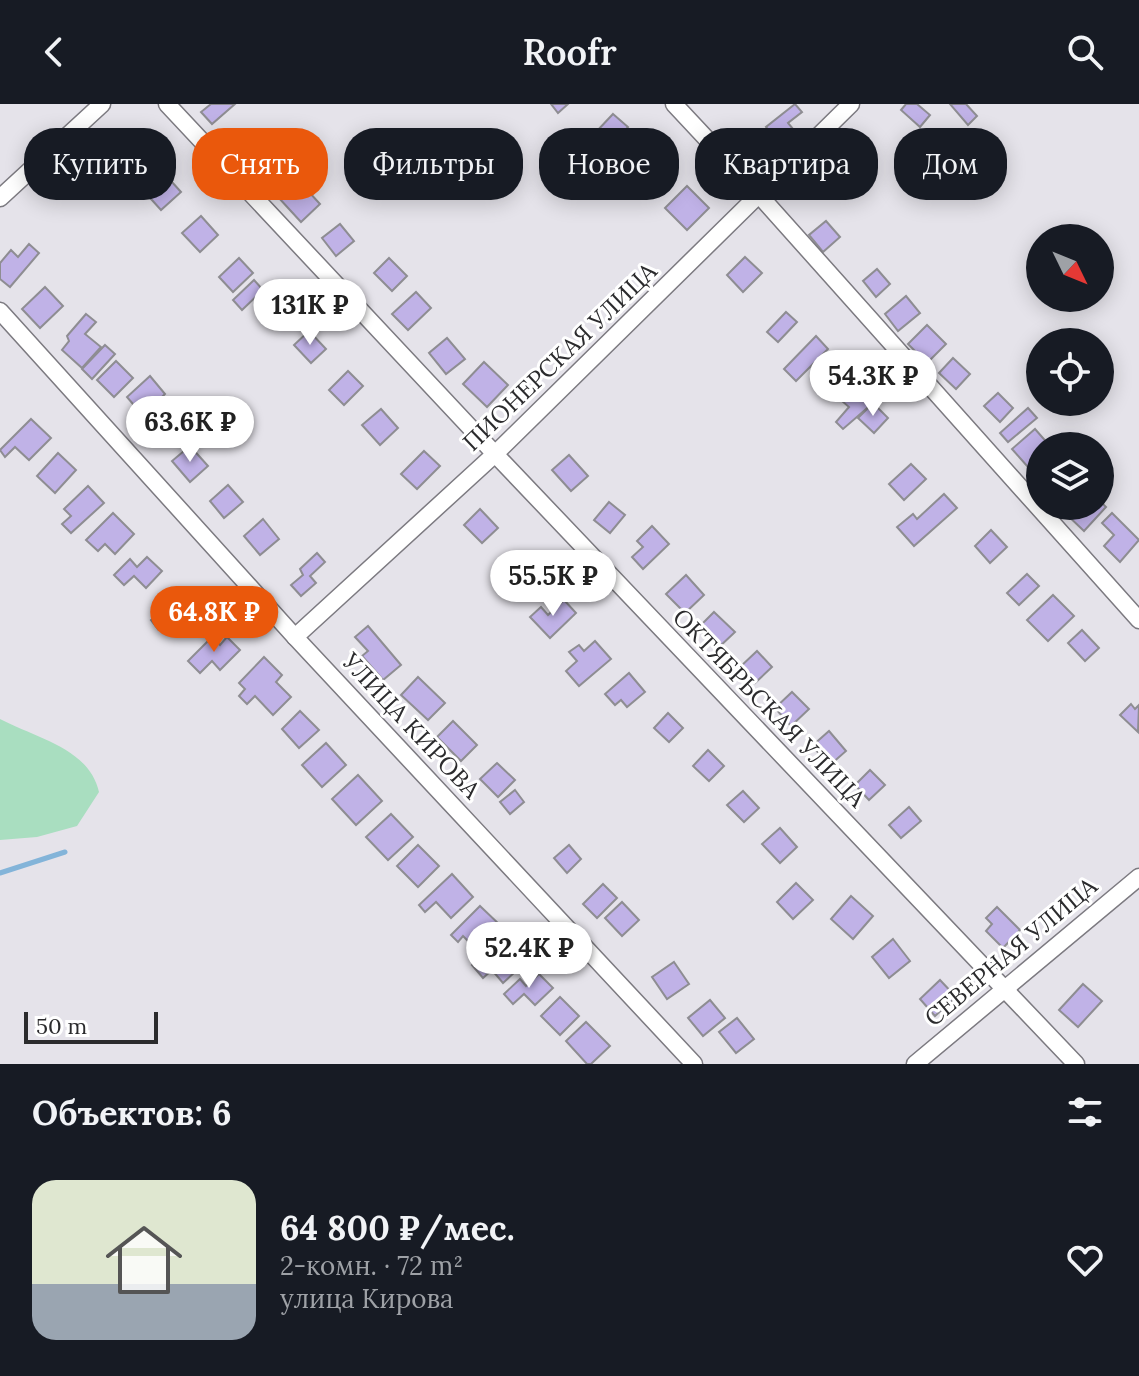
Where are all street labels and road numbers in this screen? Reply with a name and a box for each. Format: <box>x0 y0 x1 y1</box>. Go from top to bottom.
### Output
street label: ПИОНЕРСКАЯ УЛИЦА <box>456 255 664 457</box>
street label: ОКТЯБРЬСКАЯ УЛИЦА <box>666 602 873 814</box>
street label: УЛИЦА КИРОВА <box>335 645 488 806</box>
street label: СЕВЕРНАЯ УЛИЦА <box>918 870 1104 1033</box>

